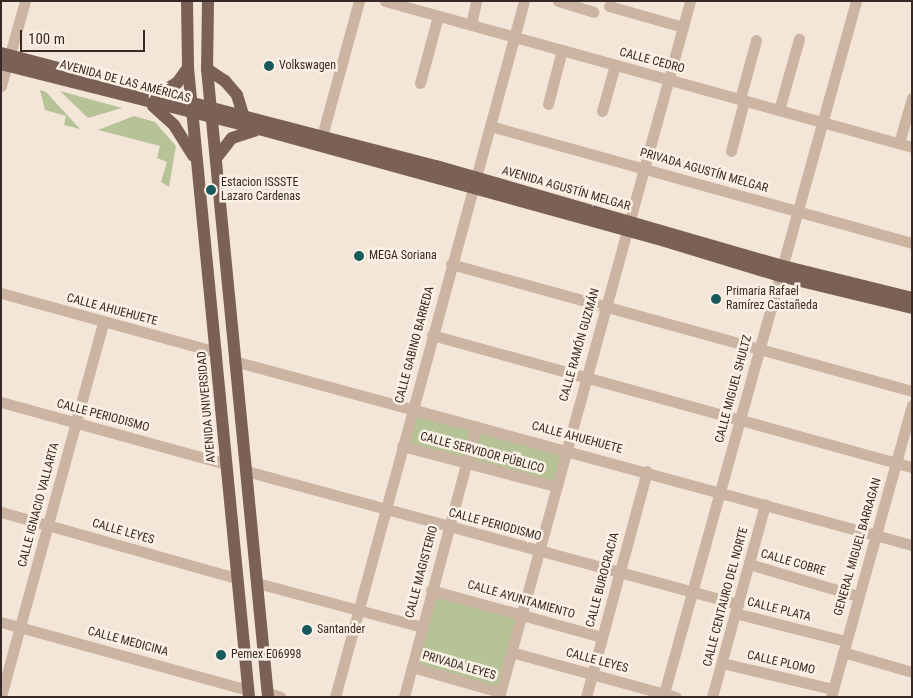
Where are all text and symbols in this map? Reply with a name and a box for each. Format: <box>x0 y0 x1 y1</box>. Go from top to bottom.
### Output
scale bar <box>22 20 148 52</box>
text: 100 m <box>28 30 65 48</box>
street label: CALLE CEDRO <box>618 45 686 77</box>
street label: AVENIDA DE LAS AMÉRICAS <box>58 58 192 106</box>
place label: Volkswagen <box>279 59 336 73</box>
marker: Volkswagen <box>263 60 275 72</box>
street label: PRIVADA AGUSTÍN MELGAR <box>638 146 770 196</box>
street label: AVENIDA AGUSTÍN MELGAR <box>500 164 632 214</box>
place label: Estacion ISSSTE Lazaro Cardenas <box>221 176 300 204</box>
marker: Estacion ISSSTE Lazaro Cardenas <box>205 184 217 196</box>
place label: MEGA Soriana <box>369 249 437 263</box>
marker: MEGA Soriana <box>353 250 365 262</box>
street label: CALLE GABINO BARREDA <box>392 285 438 405</box>
place label: Primaria Rafael Ramírez Castañeda <box>726 285 818 313</box>
street label: CALLE RAMÓN GUZMÁN <box>557 287 603 403</box>
street label: CALLE AHUEHUETE <box>65 291 159 329</box>
marker: Primaria Rafael Ramírez Castañeda <box>710 293 722 305</box>
street label: CALLE MIGUEL SHULTZ <box>713 333 755 445</box>
street label: AVENIDA UNIVERSIDAD <box>195 351 219 463</box>
street label: CALLE PERIODISMO <box>55 397 151 435</box>
street label: CALLE AHUEHUETE <box>530 419 624 457</box>
street label: CALLE SERVIDOR PÚBLICO <box>418 429 546 477</box>
street label: CALLE IGNACIO VALLARTA <box>15 441 63 569</box>
street label: GENERAL MIGUEL BARRAGAN <box>831 476 885 618</box>
street label: CALLE PERIODISMO <box>447 506 543 544</box>
street label: CALLE LEYES <box>90 516 156 548</box>
street label: CALLE MAGISTERIO <box>403 524 441 620</box>
street label: CALLE CENTAURO DEL NORTE <box>700 526 752 668</box>
street label: CALLE BUROCRACIA <box>583 531 623 629</box>
street label: CALLE COBRE <box>759 547 827 579</box>
street label: CALLE AYUNTAMIENTO <box>466 578 576 622</box>
street label: CALLE PLATA <box>746 595 812 625</box>
place label: Santander <box>317 623 365 637</box>
street label: CALLE MEDICINA <box>86 624 170 660</box>
marker: Santander <box>301 624 313 636</box>
street label: CALLE LEYES <box>564 646 630 676</box>
place label: Pemex E06998 <box>231 648 301 662</box>
street label: CALLE PLOMO <box>746 648 816 678</box>
marker: Pemex E06998 <box>215 649 227 661</box>
street label: PRIVADA LEYES <box>421 649 497 683</box>

